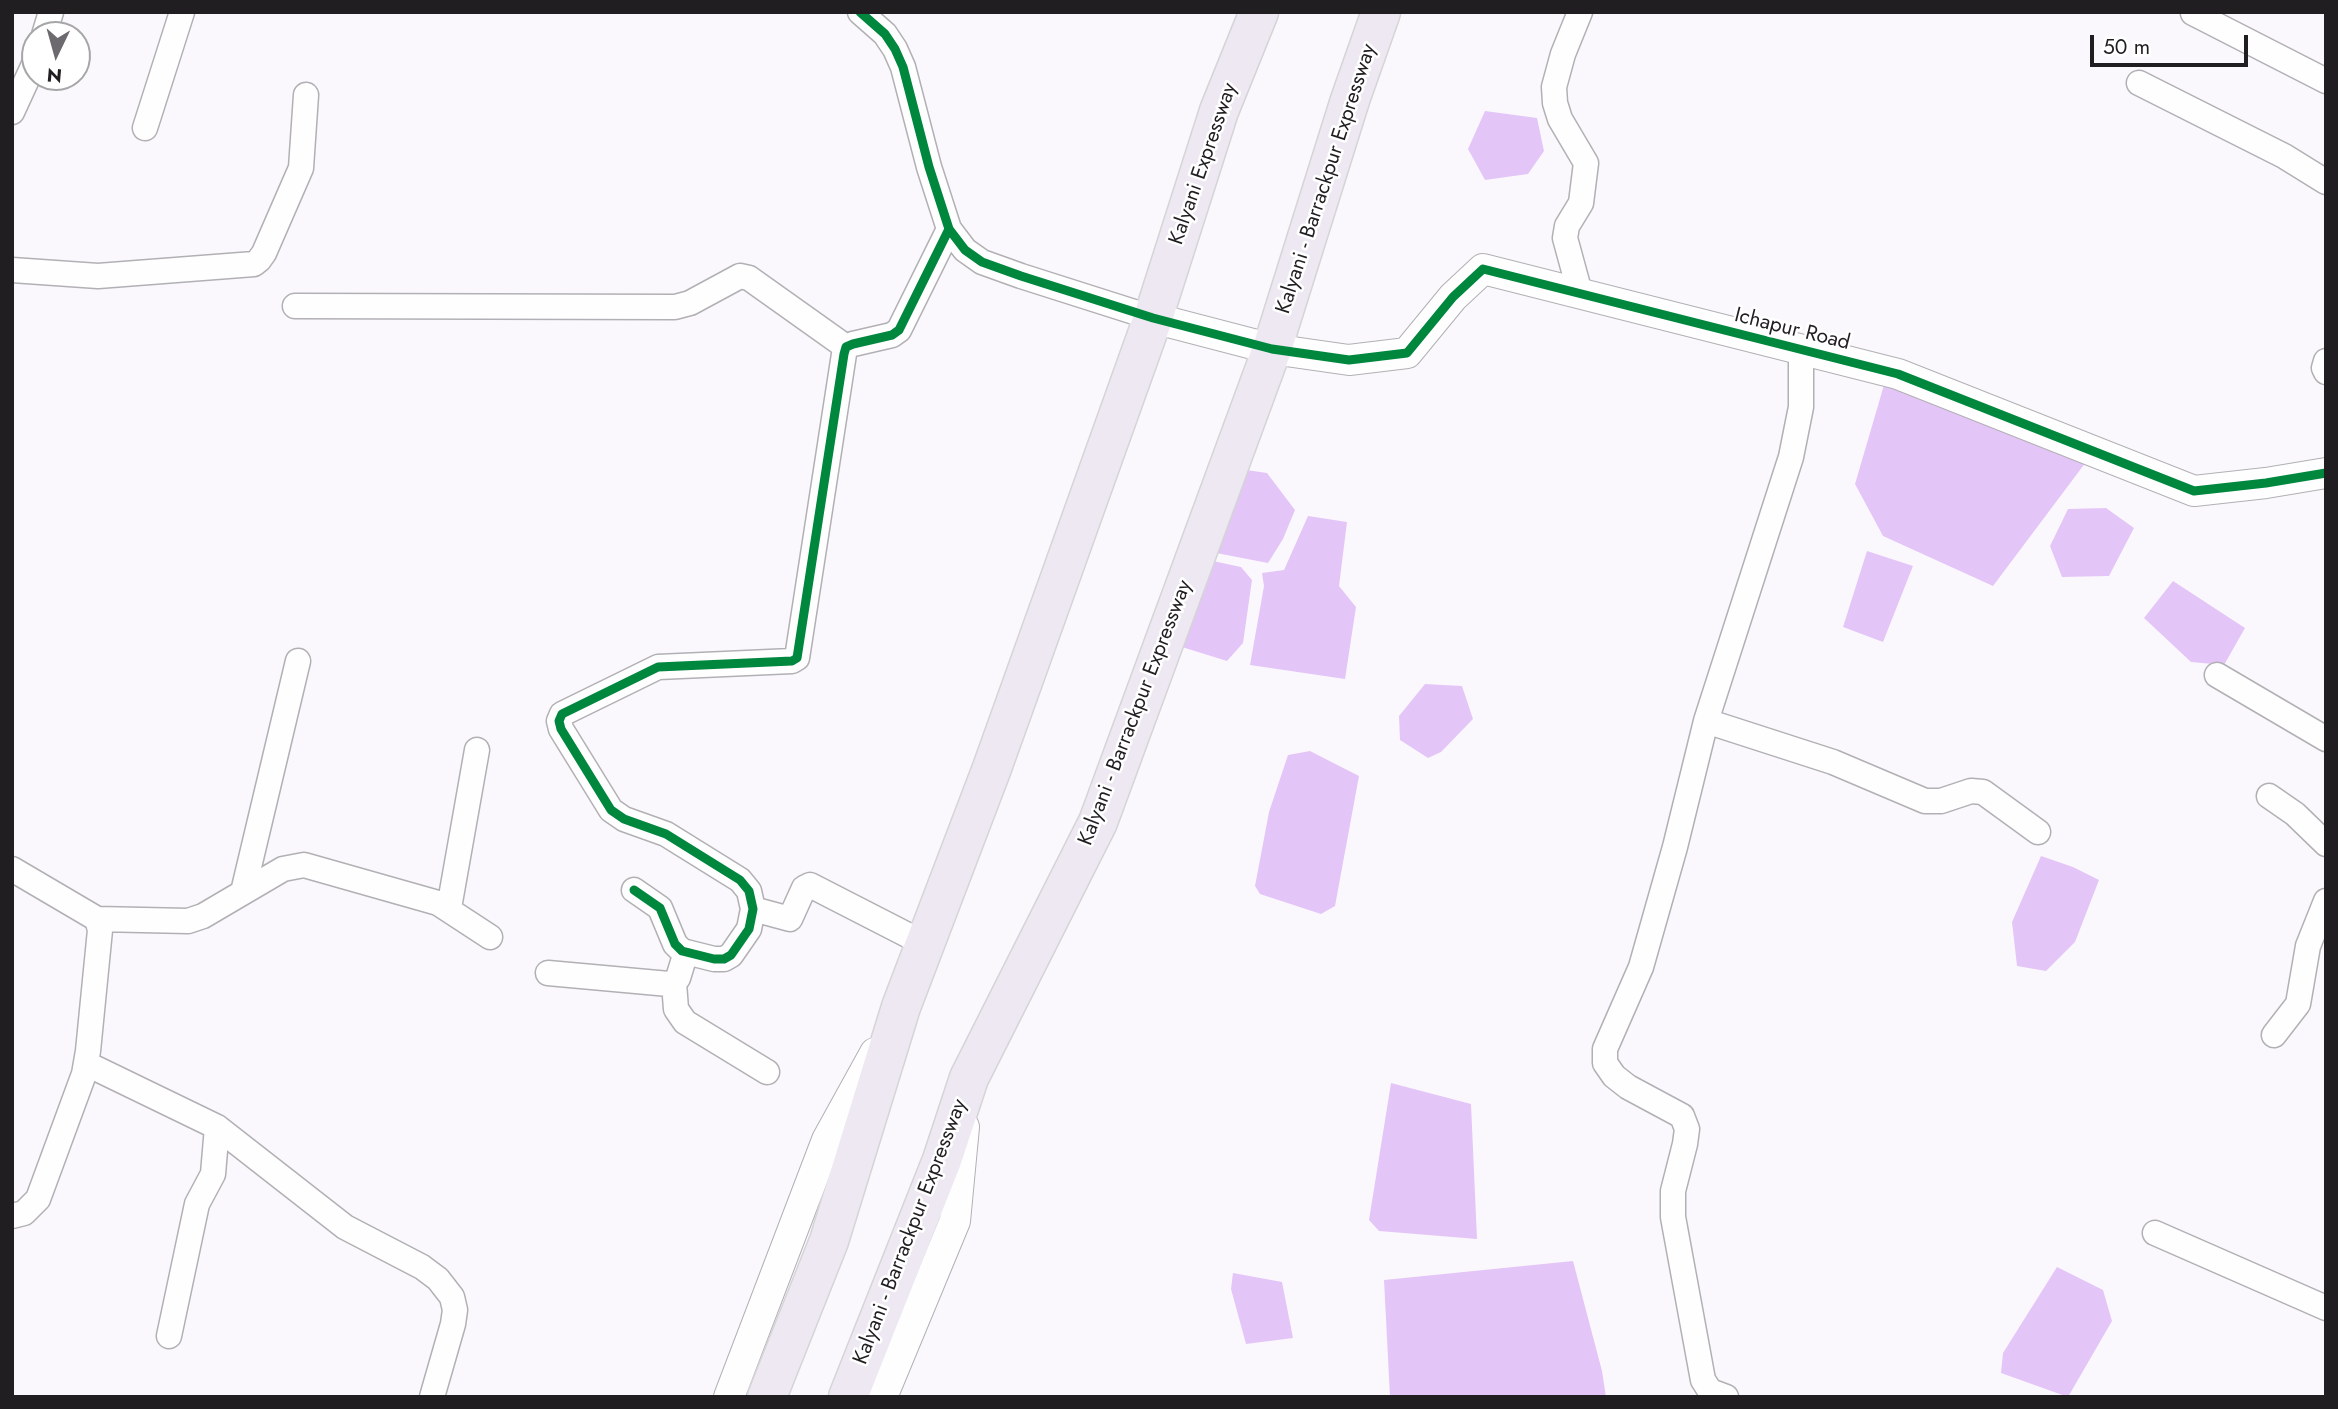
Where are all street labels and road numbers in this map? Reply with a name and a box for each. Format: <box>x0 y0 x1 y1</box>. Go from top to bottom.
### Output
street label: Kalyani - Barrackpur Expressway <box>1271 41 1383 317</box>
street label: Kalyani Expressway <box>1165 80 1243 248</box>
street label: Ichapur Road <box>1732 303 1852 357</box>
street label: Kalyani - Barrackpur Expressway <box>1074 577 1198 849</box>
street label: Kalyani - Barrackpur Expressway <box>849 1096 973 1368</box>

